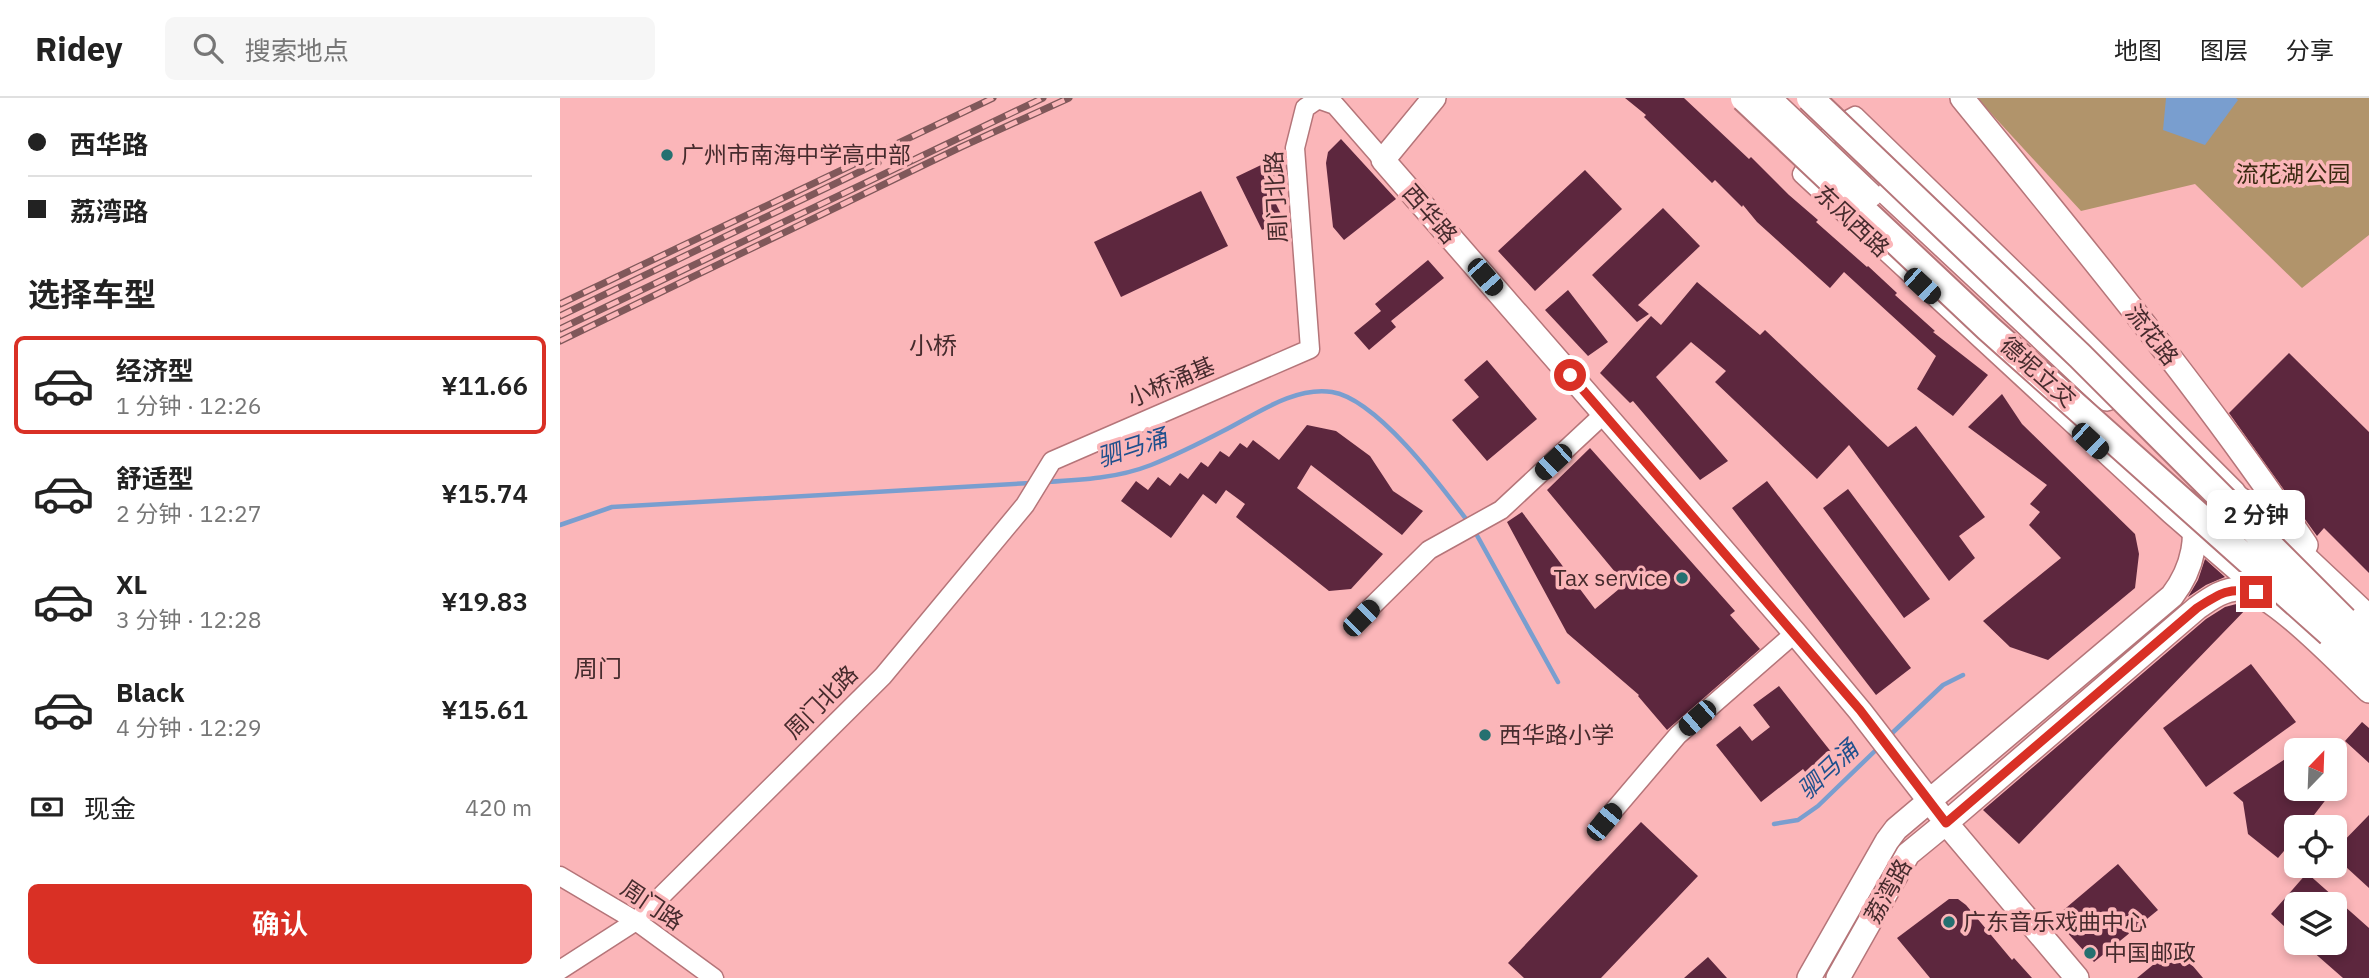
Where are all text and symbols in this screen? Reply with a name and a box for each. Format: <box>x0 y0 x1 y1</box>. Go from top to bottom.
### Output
search box <box>165 17 655 80</box>
text: Ridey <box>35 27 123 70</box>
icon: search <box>189 29 227 67</box>
text: 搜索地点 <box>245 33 349 67</box>
text: 地图 <box>2114 34 2162 66</box>
text: 图层 <box>2200 34 2248 66</box>
text: 分享 <box>2286 34 2334 66</box>
text: 西华路 <box>70 127 148 161</box>
place label: 广州市南海中学高中部 <box>681 139 911 169</box>
marker: 广州市南海中学高中部 <box>659 147 675 163</box>
street label: 周门北路 <box>1258 150 1292 244</box>
park label: 流花湖公园 <box>2236 158 2351 188</box>
street label: 西华路 <box>1397 177 1465 249</box>
street label: 东风西路 <box>1809 178 1897 263</box>
text: 荔湾路 <box>70 194 148 228</box>
car <box>1464 254 1507 300</box>
car <box>1900 264 1945 308</box>
text: 选择车型 <box>28 273 156 315</box>
street label: 流花路 <box>2120 298 2186 371</box>
district label: 小桥 <box>909 329 957 361</box>
street label: 德坭立交 <box>1994 329 2083 413</box>
street label: 小桥涌基 <box>1122 349 1219 413</box>
text: 经济型 <box>116 353 194 387</box>
icon: car <box>32 354 95 417</box>
route start <box>1554 359 1586 391</box>
text: ¥11.66 <box>441 368 528 402</box>
text: 1 分钟 · 12:26 <box>116 390 262 420</box>
car <box>2068 419 2113 463</box>
water label: 驷马涌 <box>1093 420 1174 473</box>
car <box>1531 440 1576 484</box>
text: 舒适型 <box>116 461 194 495</box>
icon: car <box>32 462 95 525</box>
text: ¥15.74 <box>441 476 528 510</box>
callout: 2 分钟 <box>2207 490 2305 540</box>
text: 2 分钟 · 12:27 <box>116 498 262 528</box>
text: 2 分钟 <box>2223 499 2289 529</box>
place label: Tax service <box>1553 562 1668 592</box>
text: XL <box>116 567 147 601</box>
icon: car <box>32 570 95 633</box>
marker: Tax service <box>1674 570 1690 586</box>
route end <box>2240 576 2272 608</box>
text: ¥19.83 <box>441 584 528 618</box>
car <box>1339 596 1384 640</box>
text: 3 分钟 · 12:28 <box>116 604 262 634</box>
district label: 周门 <box>574 652 622 684</box>
street label: 周门北路 <box>777 658 863 744</box>
text: Black <box>116 675 184 709</box>
icon: car <box>32 678 95 741</box>
text: ¥15.61 <box>441 692 528 726</box>
car <box>1675 696 1720 740</box>
text: 4 分钟 · 12:29 <box>116 712 262 742</box>
place label: 西华路小学 <box>1499 719 1614 749</box>
marker: 西华路小学 <box>1477 727 1493 743</box>
water label: 驷马涌 <box>1790 731 1867 806</box>
north arrow <box>2284 738 2347 802</box>
map controls <box>2284 738 2347 955</box>
icon: cash <box>28 788 66 826</box>
text: 现金 <box>84 791 136 825</box>
text: 420 m <box>465 792 532 822</box>
car <box>1583 799 1626 845</box>
button: locate <box>2284 815 2347 878</box>
street label: 荔湾路 <box>1857 853 1917 928</box>
street label: 周门路 <box>616 872 690 936</box>
button: 确认 <box>28 884 532 964</box>
button: layers <box>2284 892 2347 955</box>
place label: 广东音乐戏曲中心 <box>1963 906 2147 936</box>
marker: 广东音乐戏曲中心 <box>1941 914 1957 930</box>
place label: 中国邮政 <box>2104 937 2196 967</box>
marker: 中国邮政 <box>2082 945 2098 961</box>

